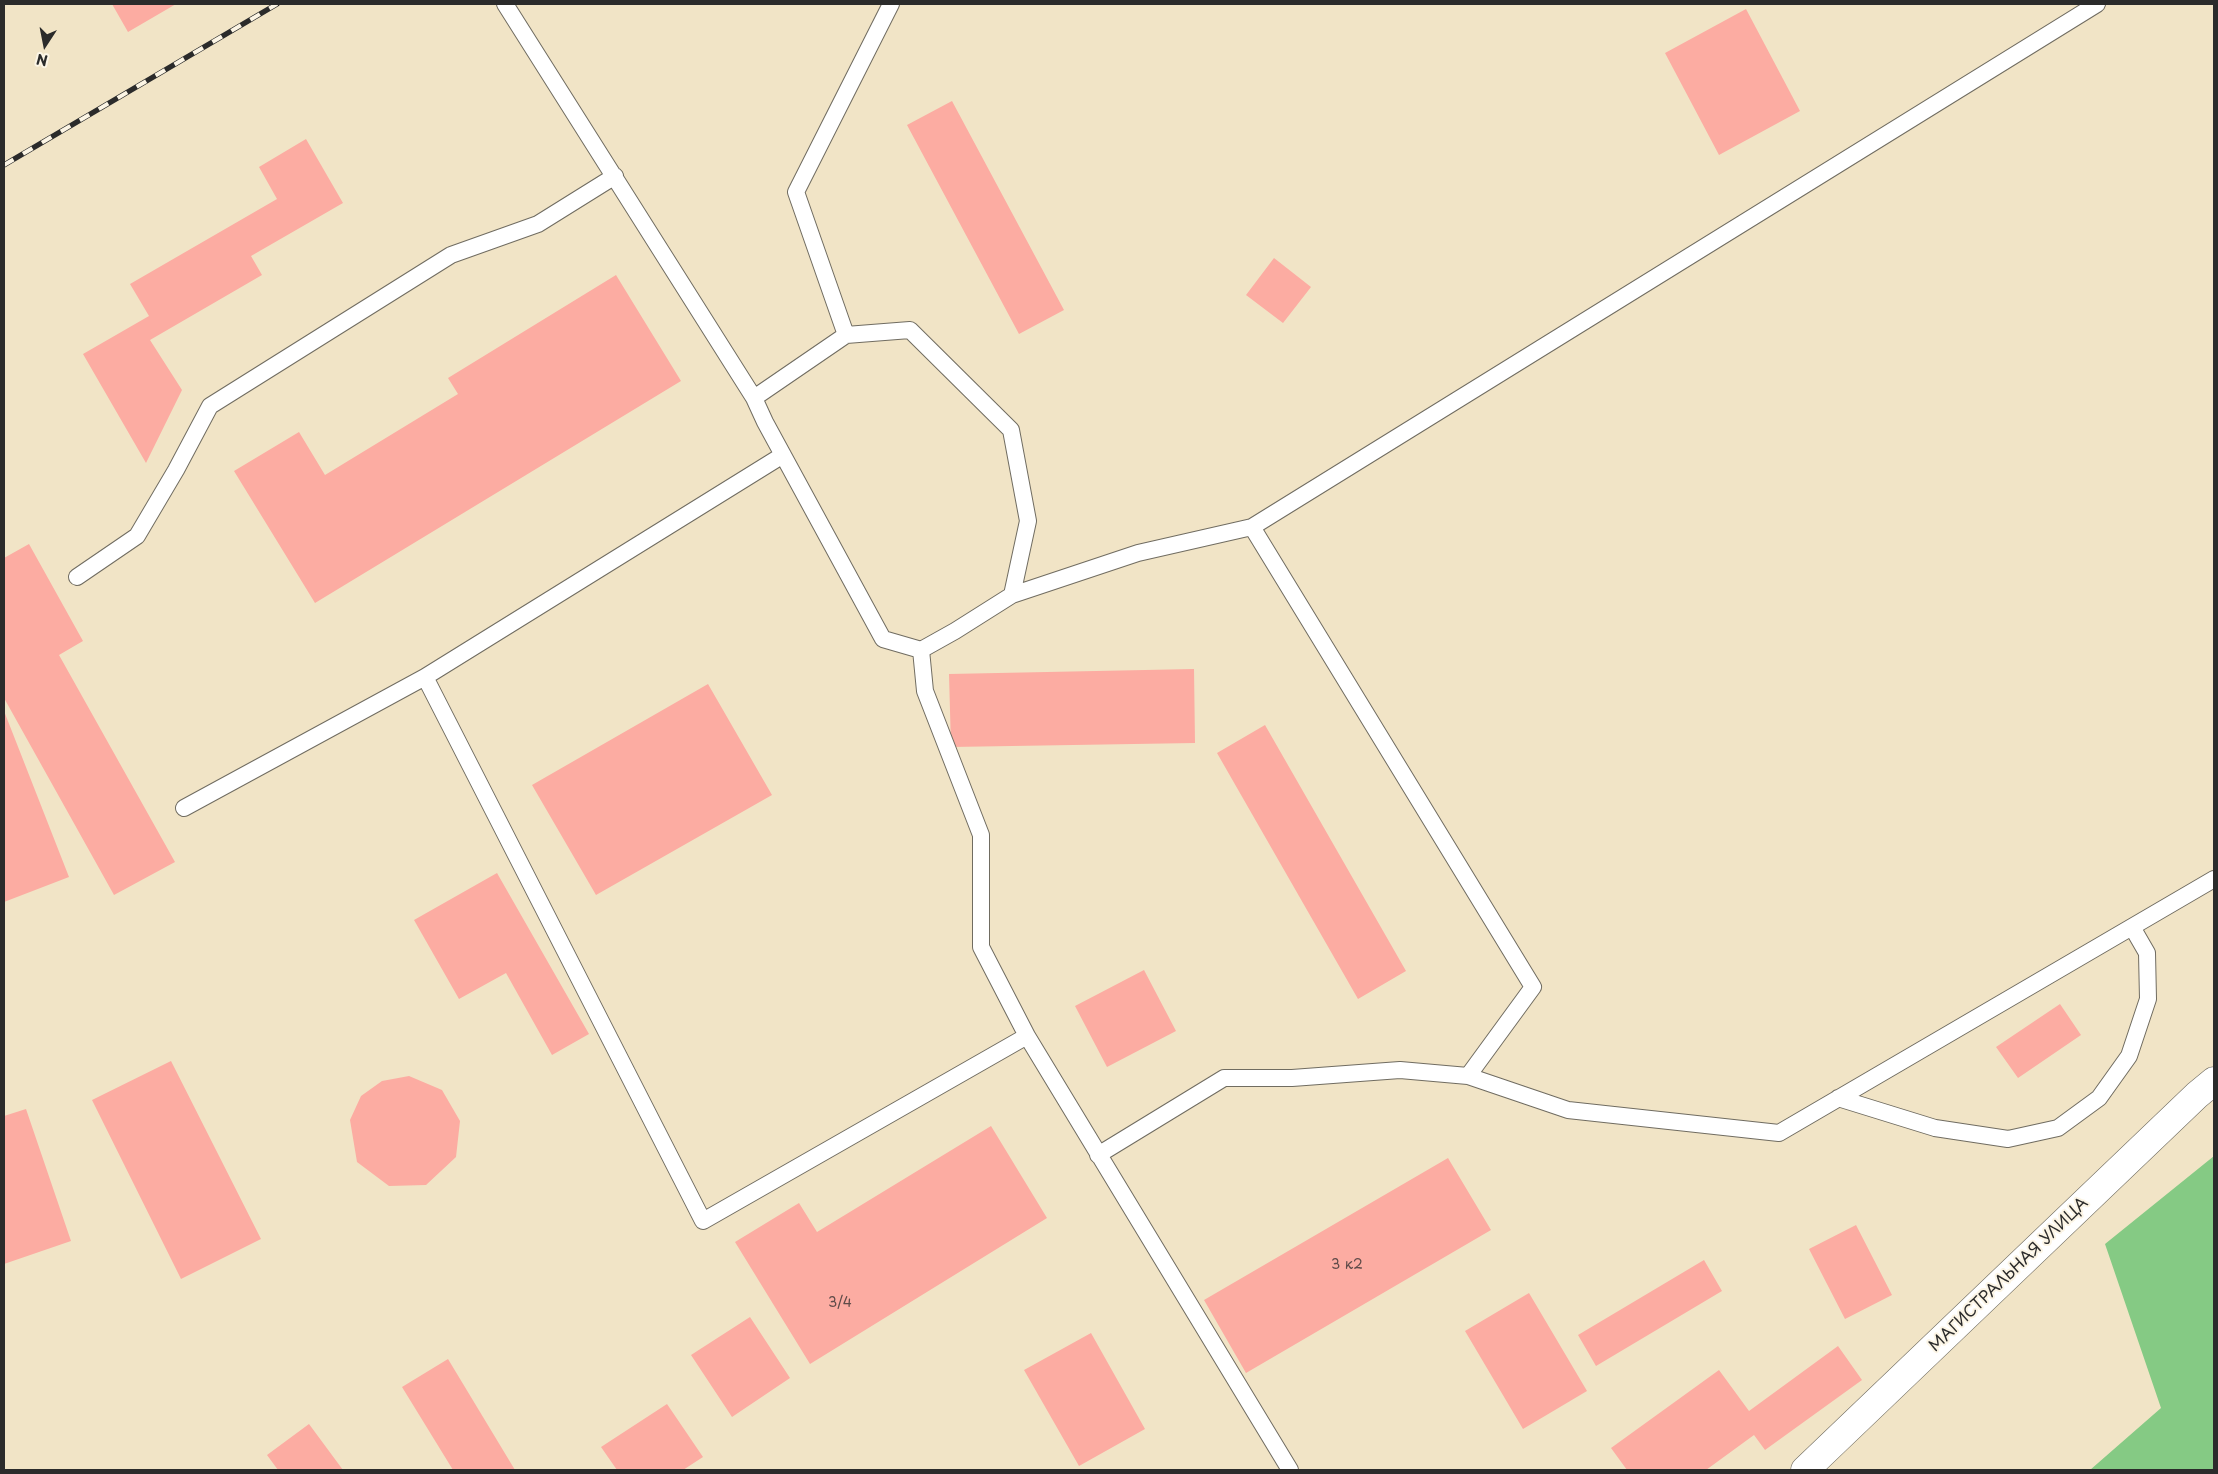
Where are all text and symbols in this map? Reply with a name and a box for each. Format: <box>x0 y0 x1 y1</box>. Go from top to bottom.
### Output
north arrow <box>20 20 70 70</box>
text: N <box>35 49 49 72</box>
street label: МАГИСТРАЛЬНАЯ УЛИЦА <box>1926 1194 2092 1356</box>
house number: 3 к2 <box>1331 1257 1363 1273</box>
house number: 3/4 <box>828 1295 852 1311</box>

